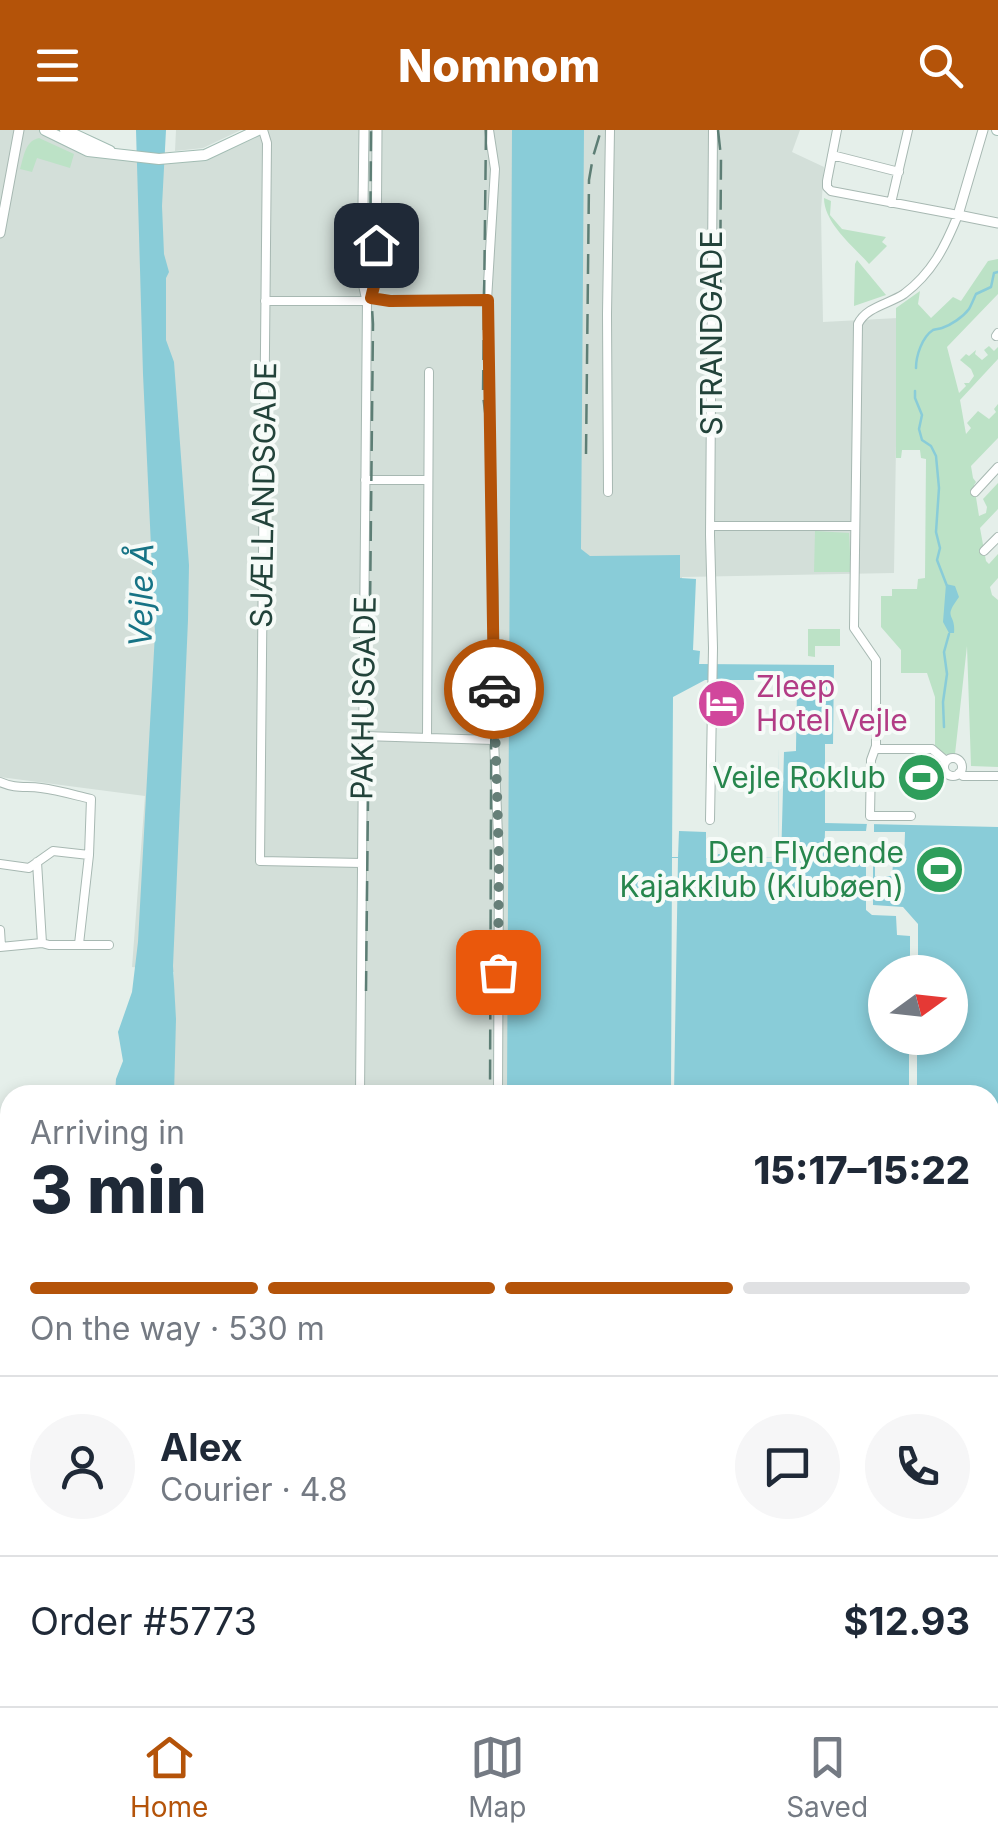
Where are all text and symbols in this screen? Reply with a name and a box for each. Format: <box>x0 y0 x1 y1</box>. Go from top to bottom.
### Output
icon: menu <box>30 38 85 93</box>
text: Nomnom <box>398 38 600 93</box>
icon: search <box>913 38 968 93</box>
pin <box>334 203 419 288</box>
icon: home <box>349 218 404 273</box>
street label: STRANDGADE <box>693 231 729 435</box>
street label: SJÆLLANDSGADE <box>243 362 283 628</box>
water label: Vejle Å <box>119 543 161 647</box>
street label: PAKHUSGADE <box>343 596 383 800</box>
courier <box>444 639 544 739</box>
icon: car <box>467 662 522 717</box>
place label: Zleep Hotel Vejle <box>756 668 908 738</box>
hotel icon: Zleep Hotel Vejle <box>695 677 747 729</box>
sports icon: Vejle Roklub <box>895 751 947 803</box>
place label: Vejle Roklub <box>712 759 886 795</box>
place label: Den Flydende Kajakklub (Klubøen) <box>620 834 904 904</box>
sports icon: Den Flydende Kajakklub (Klubøen) <box>913 843 965 895</box>
pin <box>456 930 541 1015</box>
icon: bag <box>471 945 526 1000</box>
north arrow <box>868 955 968 1055</box>
map controls <box>868 955 968 1055</box>
text: Arriving in <box>30 1113 185 1152</box>
text: 15:17–15:22 <box>754 1147 970 1193</box>
text: 3 min <box>30 1150 207 1229</box>
text: On the way · 530 m <box>30 1309 325 1348</box>
button: person <box>30 1414 135 1519</box>
button: chat <box>735 1414 840 1519</box>
button: phone <box>865 1414 970 1519</box>
text: Alex <box>160 1424 243 1470</box>
text: Courier · 4.8 <box>160 1470 348 1509</box>
text: Order #5773 <box>30 1598 257 1644</box>
text: $12.93 <box>843 1598 970 1644</box>
tab: Home <box>130 1730 208 1824</box>
tab: Map <box>468 1730 526 1824</box>
tab: Saved <box>786 1730 868 1824</box>

